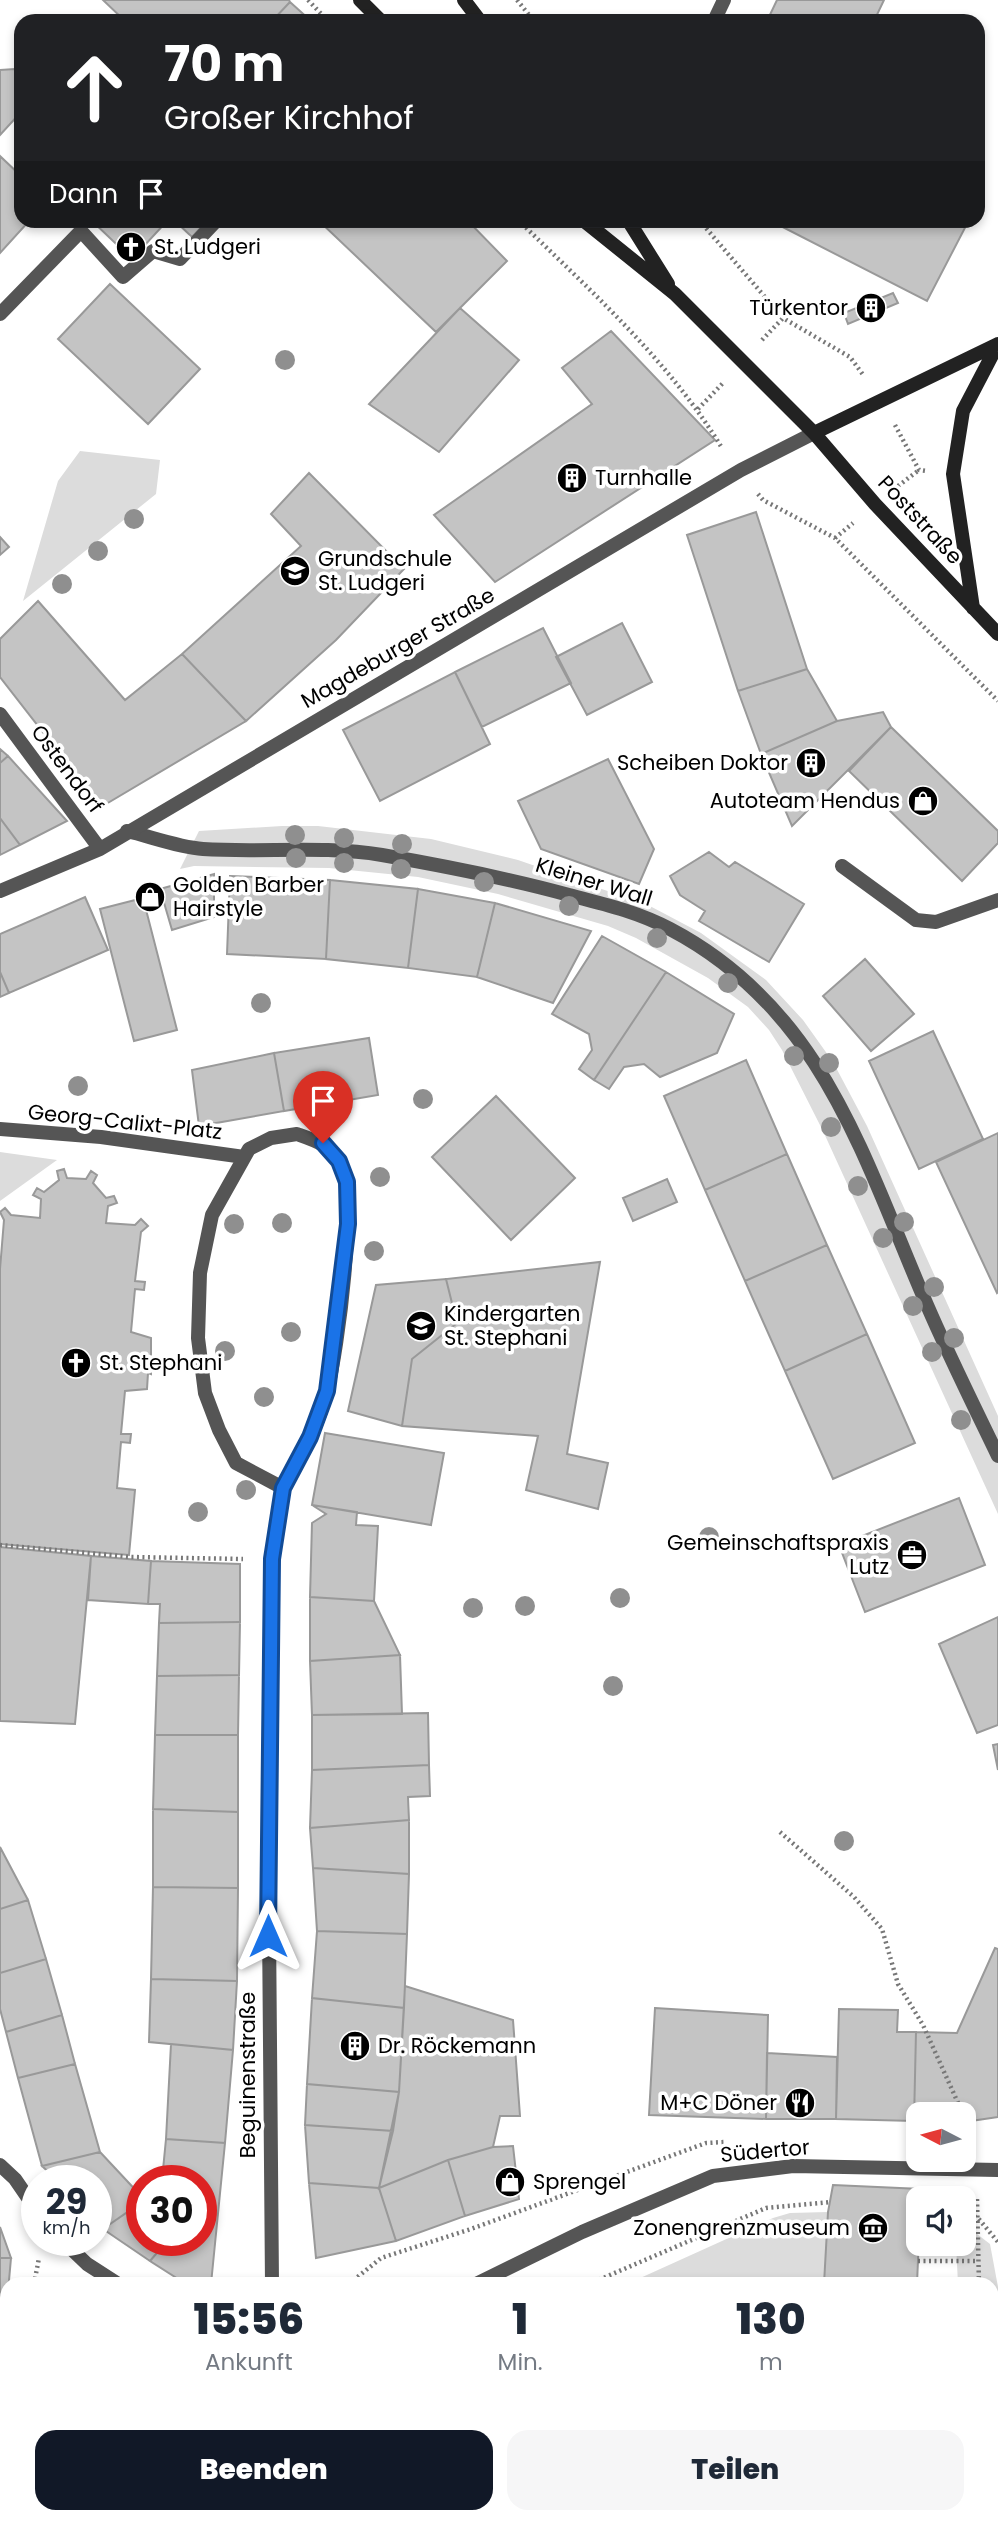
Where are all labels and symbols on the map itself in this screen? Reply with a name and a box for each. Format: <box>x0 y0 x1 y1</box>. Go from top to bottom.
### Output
church icon: St. Ludgeri <box>114 230 148 264</box>
place label: St. Ludgeri <box>154 232 261 261</box>
building icon: Türkentor <box>854 291 888 325</box>
place label: Türkentor <box>749 293 848 322</box>
building icon: Turnhalle <box>555 461 589 495</box>
place label: Turnhalle <box>595 463 692 492</box>
street label: Poststraße <box>872 469 969 571</box>
place label: Grundschule St. Ludgeri <box>318 544 452 597</box>
school or university icon: Grundschule St. Ludgeri <box>278 554 312 588</box>
street label: Magdeburger Straße <box>296 580 500 715</box>
street label: Ostendorf <box>25 718 110 819</box>
building icon: Scheiben Doktor <box>794 746 828 780</box>
place label: Scheiben Doktor <box>617 748 788 777</box>
shop icon: Autoteam Hendus <box>906 784 940 818</box>
place label: Autoteam Hendus <box>710 786 900 815</box>
street label: Kleiner Wall <box>532 850 656 913</box>
place label: Golden Barber Hairstyle <box>173 870 324 923</box>
shop icon: Golden Barber Hairstyle <box>133 880 167 914</box>
pin <box>293 1071 353 1143</box>
street label: Georg-Calixt-Platz <box>27 1097 224 1146</box>
place label: Kindergarten St. Stephani <box>444 1299 581 1352</box>
school or university icon: Kindergarten St. Stephani <box>404 1309 438 1343</box>
church icon: St. Stephani <box>59 1346 93 1380</box>
place label: St. Stephani <box>99 1348 222 1377</box>
place label: Gemeinschaftspraxis Lutz <box>667 1528 889 1581</box>
office icon: Gemeinschaftspraxis Lutz <box>895 1538 929 1572</box>
position arrow <box>231 1899 305 1973</box>
street label: Beguinenstraße <box>233 1992 262 2158</box>
building icon: Dr. Röckemann <box>338 2029 372 2063</box>
place label: Dr. Röckemann <box>378 2031 536 2060</box>
restaurant icon: M+C Döner <box>783 2086 817 2120</box>
place label: M+C Döner <box>660 2088 777 2117</box>
north arrow <box>906 2102 976 2172</box>
street label: Südertor <box>719 2132 811 2169</box>
speed limit sign: 30 <box>126 2165 217 2256</box>
shop icon: Sprengel <box>493 2165 527 2199</box>
place label: Sprengel <box>533 2167 626 2196</box>
museum icon: Zonengrenzmuseum <box>856 2211 890 2245</box>
place label: Zonengrenzmuseum <box>633 2213 850 2242</box>

